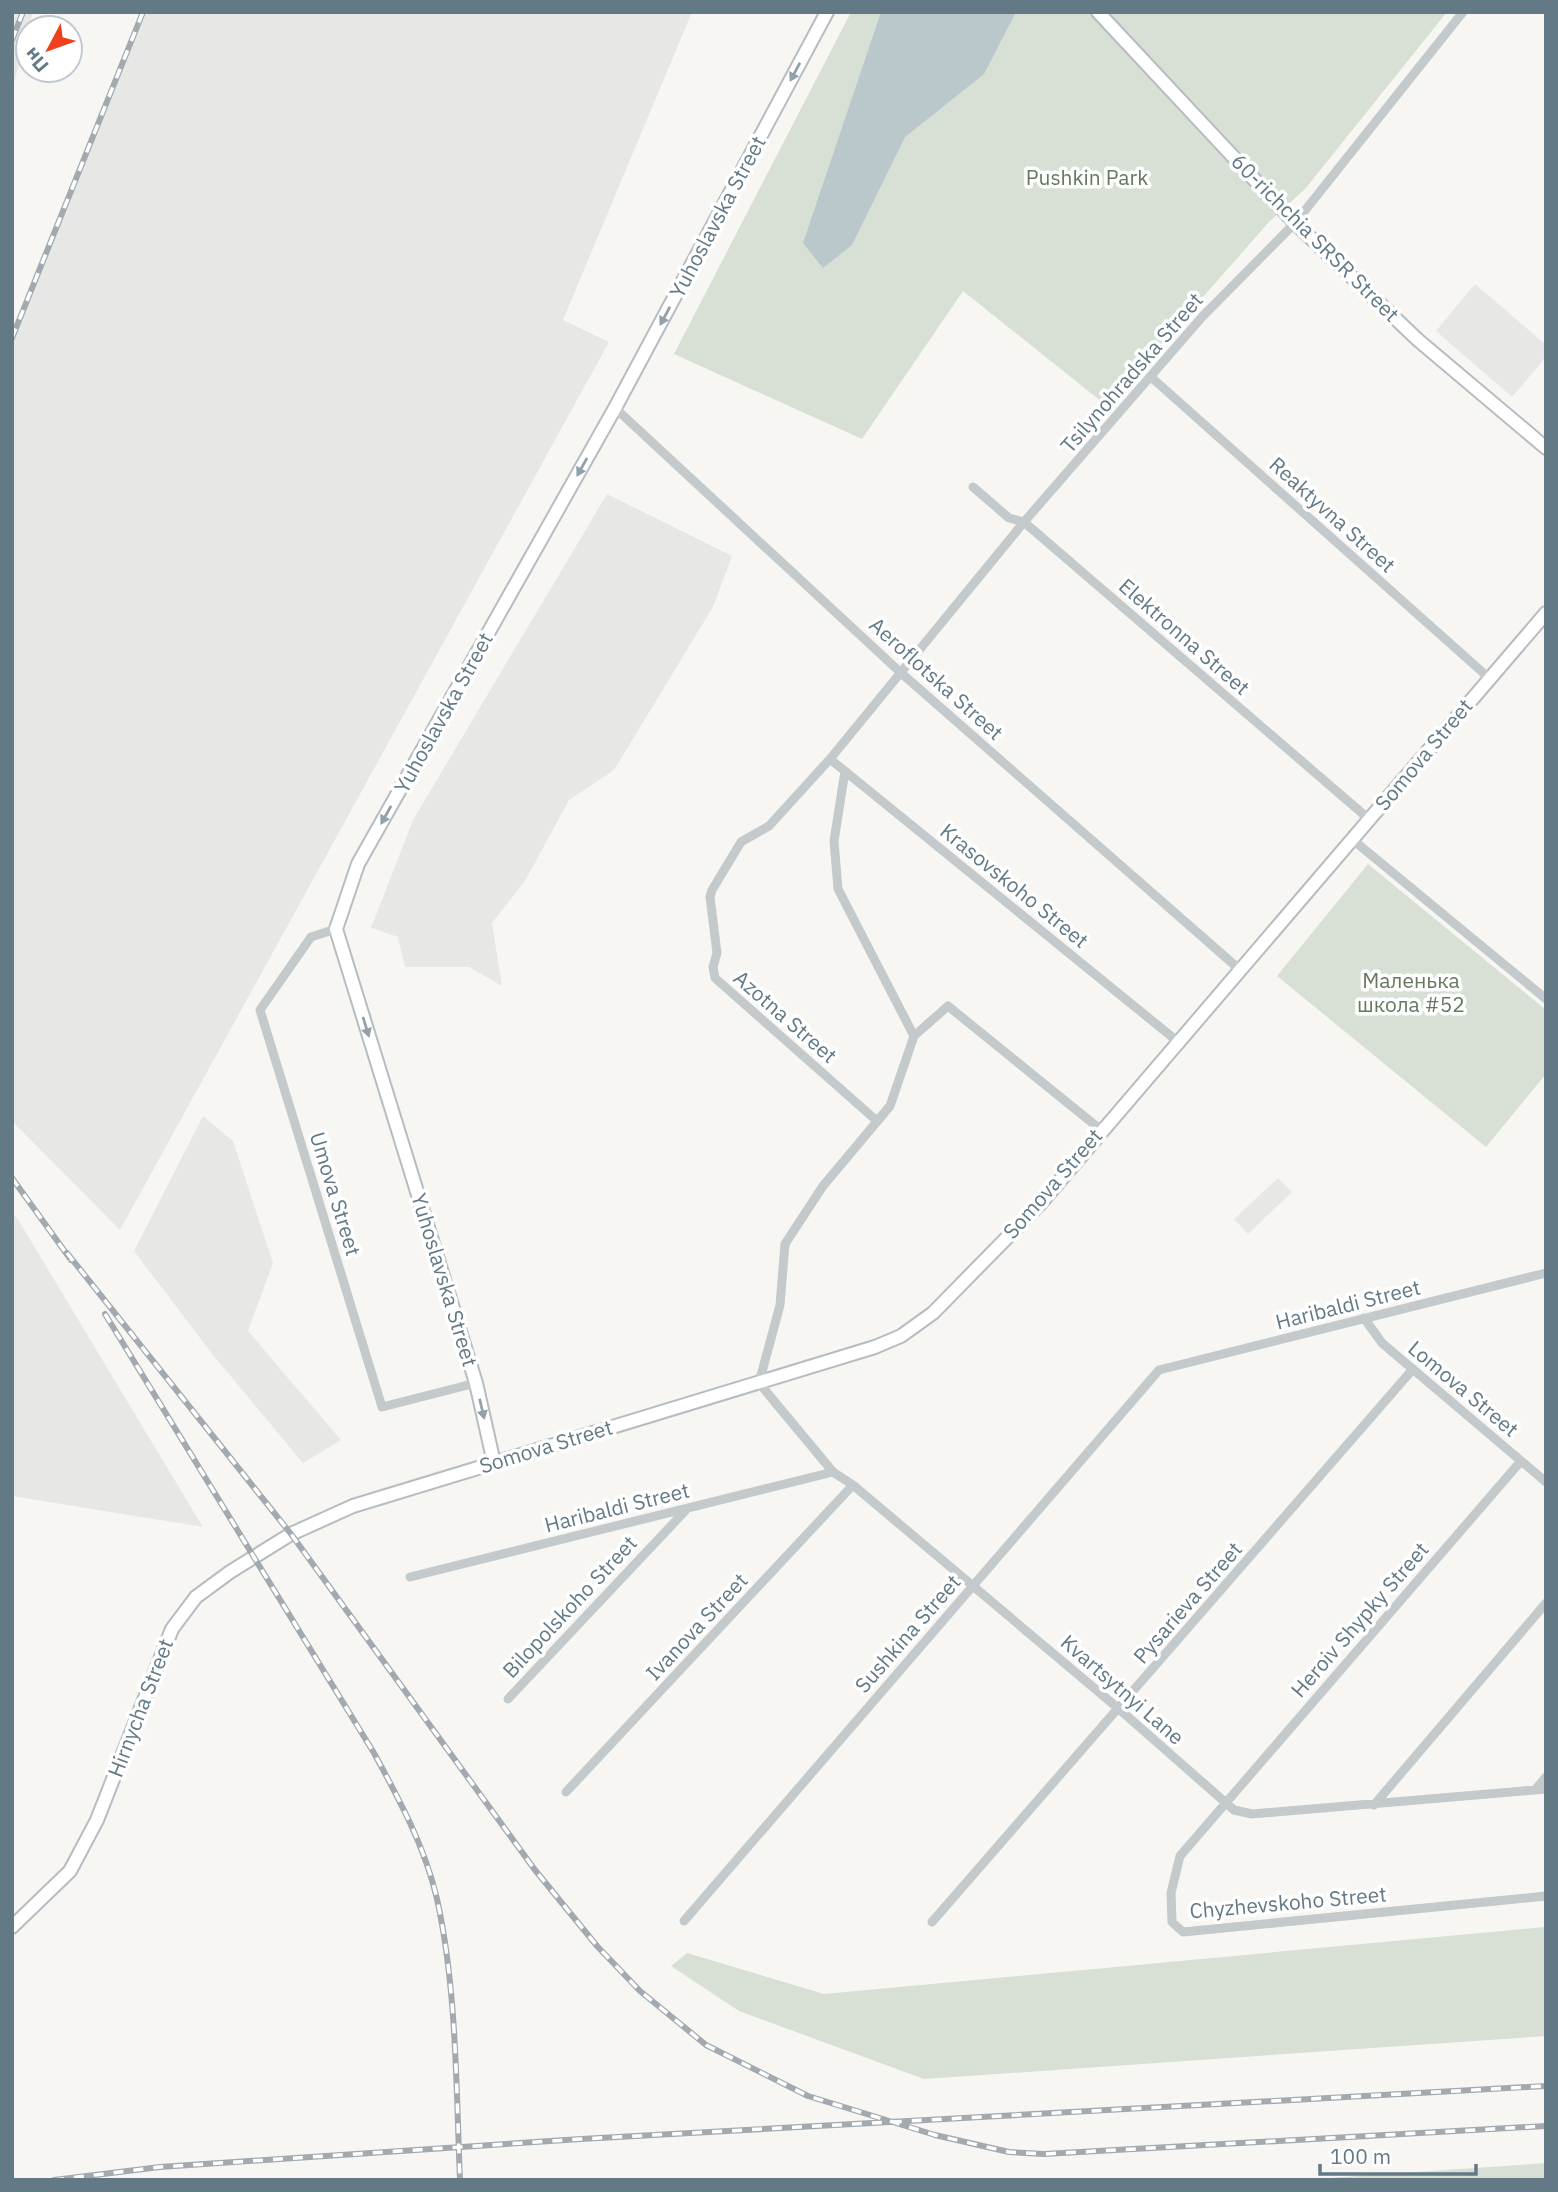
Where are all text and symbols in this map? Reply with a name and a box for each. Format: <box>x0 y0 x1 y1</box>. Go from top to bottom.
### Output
north arrow <box>14 14 84 84</box>
text: Пн <box>19 43 53 78</box>
one-way arrow <box>789 63 801 82</box>
street label: Yuhoslavska Street <box>663 131 772 302</box>
street label: 60-richchia SRSR Street <box>1226 147 1406 327</box>
park label: Pushkin Park <box>1026 163 1148 191</box>
street label: Tsilynohradska Street <box>1054 286 1209 458</box>
one-way arrow <box>659 306 670 326</box>
street label: Reaktyvna Street <box>1264 450 1402 578</box>
one-way arrow <box>576 458 588 477</box>
street label: Elektronna Street <box>1113 572 1256 701</box>
street label: Aeroflotska Street <box>864 611 1010 746</box>
street label: Yuhoslavska Street <box>387 627 499 798</box>
street label: Somova Street <box>1368 693 1478 816</box>
one-way arrow <box>380 805 392 825</box>
street label: Krasovskoho Street <box>935 817 1095 954</box>
street label: Azotna Street <box>728 964 843 1069</box>
park label: Маленька школа #52 <box>1357 966 1465 1018</box>
one-way arrow <box>362 1017 372 1038</box>
street label: Somova Street <box>996 1122 1108 1245</box>
street label: Umova Street <box>304 1128 368 1259</box>
street label: Yuhoslavska Street <box>405 1190 485 1370</box>
street label: Haribaldi Street <box>1273 1273 1423 1336</box>
street label: Lomova Street <box>1403 1334 1525 1443</box>
one-way arrow <box>476 1398 487 1420</box>
street label: Somova Street <box>476 1413 616 1480</box>
street label: Haribaldi Street <box>542 1476 692 1539</box>
street label: Bilopolskoho Street <box>496 1529 643 1684</box>
street label: Pysarieva Street <box>1127 1536 1248 1669</box>
street label: Heroiv Shypky Street <box>1284 1536 1434 1703</box>
street label: Ivanova Street <box>639 1567 753 1686</box>
street label: Sushkina Street <box>848 1568 966 1698</box>
street label: Kvartsytnyi Lane <box>1055 1628 1190 1751</box>
street label: Hirnycha Street <box>101 1634 179 1781</box>
street label: Chyzhevskoho Street <box>1188 1879 1388 1925</box>
scale bar <box>1320 2132 1476 2176</box>
text: 100 m <box>1330 2142 1391 2170</box>

